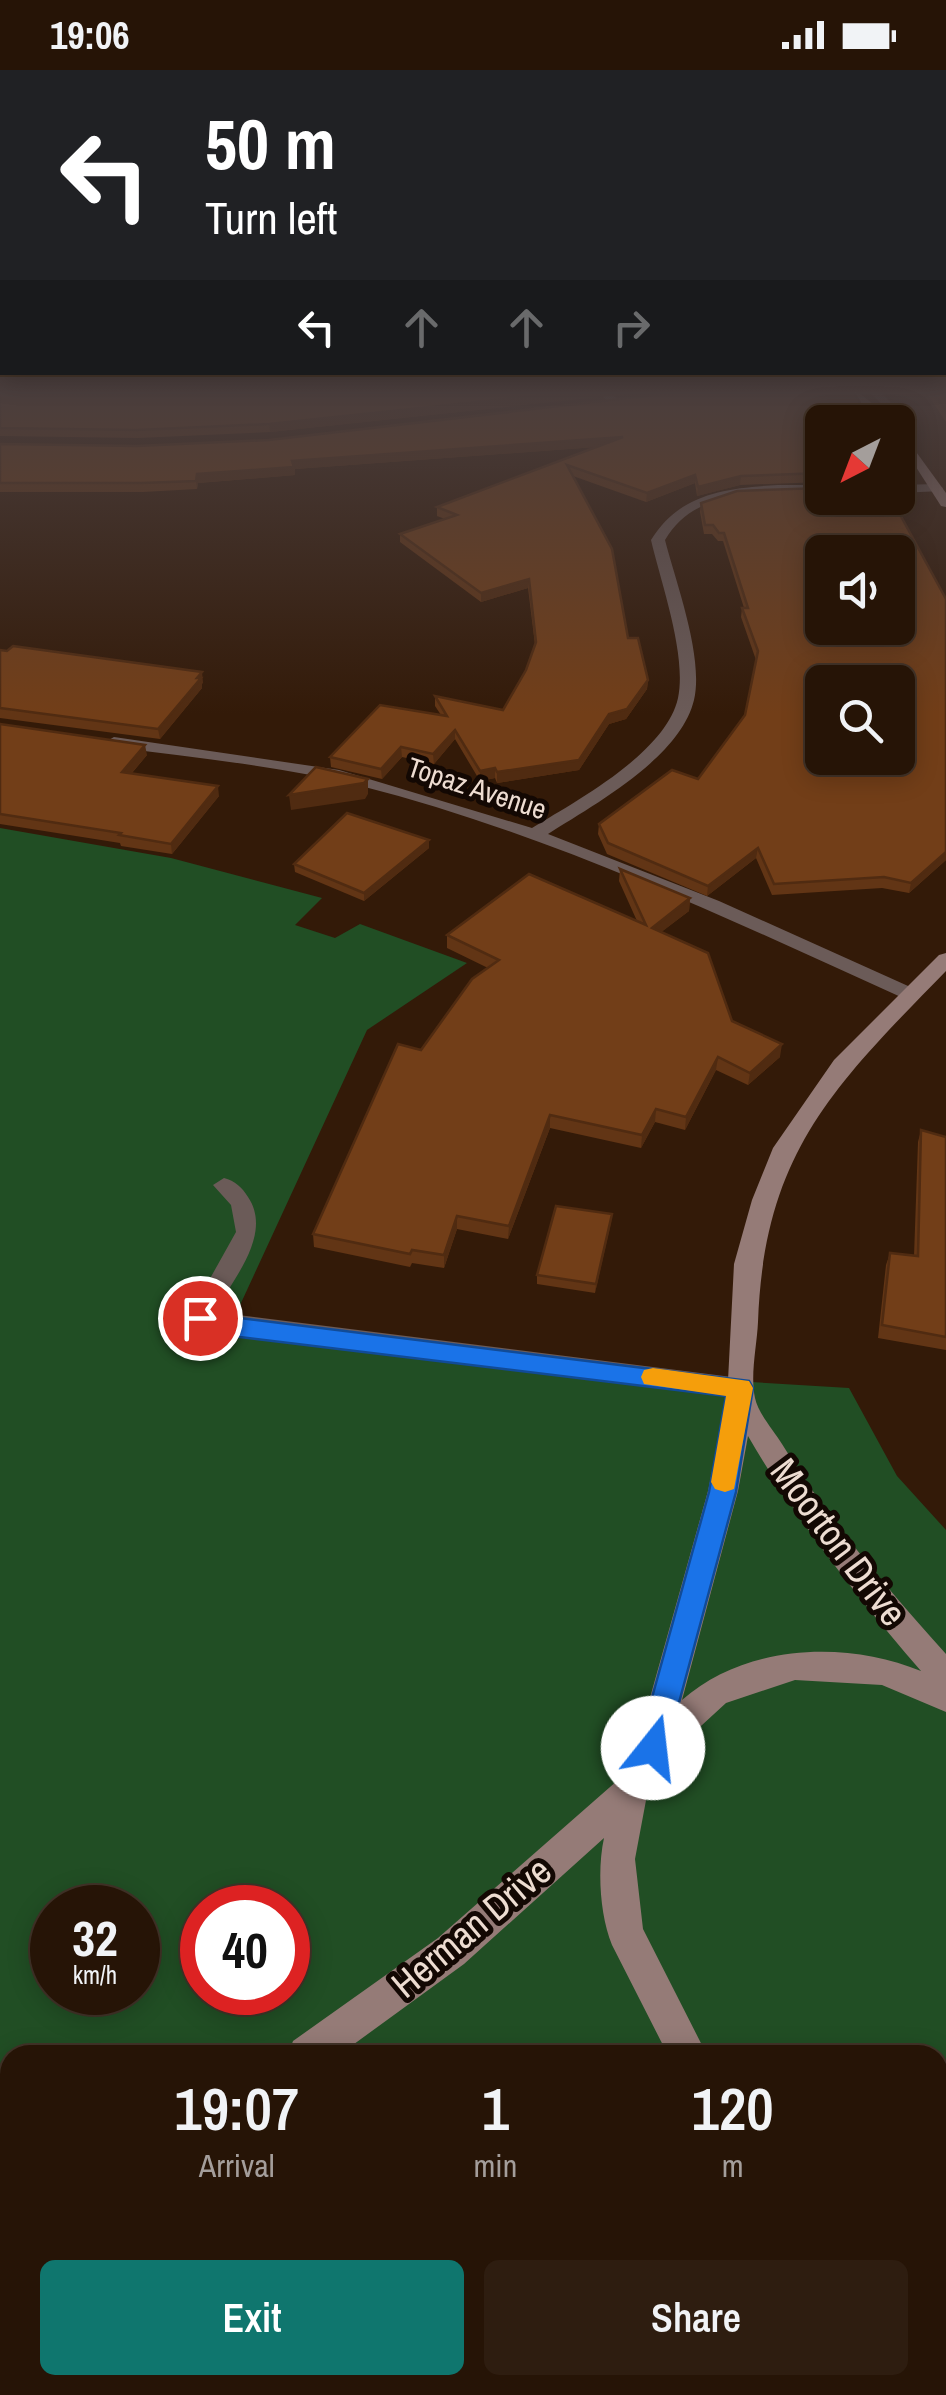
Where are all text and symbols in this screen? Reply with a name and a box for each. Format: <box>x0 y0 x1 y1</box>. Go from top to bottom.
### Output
text: 19:06 <box>50 10 130 61</box>
text: 50 m <box>205 97 336 191</box>
icon: left <box>40 110 170 240</box>
text: Turn left <box>205 187 337 248</box>
icon: left <box>289 300 344 355</box>
icon: ahead <box>394 300 449 355</box>
icon: ahead <box>499 300 554 355</box>
icon: right <box>604 300 659 355</box>
north arrow <box>805 405 915 515</box>
map controls <box>805 405 915 775</box>
button: sound <box>805 535 915 645</box>
button: search <box>805 665 915 775</box>
street label: Topaz Avenue <box>403 748 551 828</box>
pin <box>158 1276 243 1361</box>
icon: arrive <box>173 1291 228 1346</box>
street label: Moorton Drive <box>759 1448 919 1636</box>
position arrow <box>601 1696 705 1800</box>
street label: Herman Drive <box>380 1845 562 2009</box>
speed limit sign: 40 <box>180 1885 310 2015</box>
text: 32 <box>72 1904 118 1972</box>
text: km/h <box>73 1958 117 1992</box>
text: 19:07 <box>174 2068 299 2149</box>
text: 1 <box>482 2068 509 2149</box>
text: 120 <box>692 2068 774 2149</box>
text: Arrival <box>199 2144 275 2187</box>
text: min <box>474 2144 517 2187</box>
text: m <box>722 2144 744 2187</box>
button: Exit <box>40 2260 464 2375</box>
button: Share <box>484 2260 908 2375</box>

